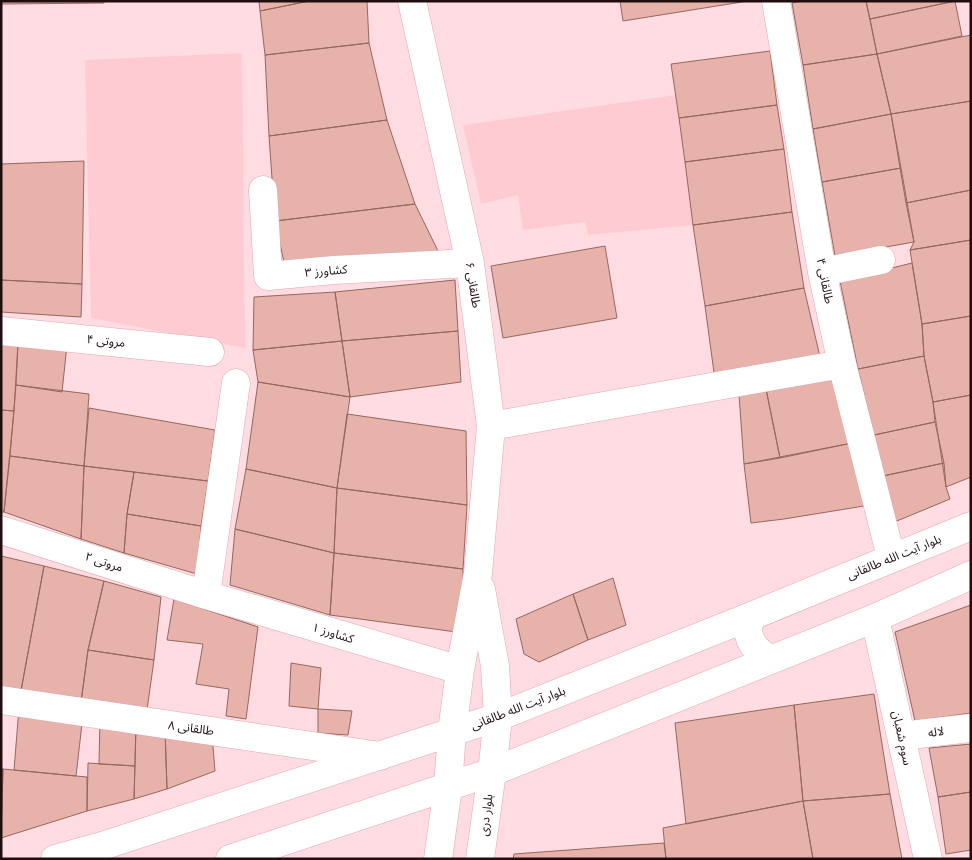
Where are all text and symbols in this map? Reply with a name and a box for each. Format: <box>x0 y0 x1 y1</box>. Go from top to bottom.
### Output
street label: طالقانی ۴ <box>813 257 838 305</box>
street label: کشاورز ۳ <box>304 260 349 281</box>
street label: طالقانی ۶ <box>461 261 486 309</box>
street label: مروتی ۴ <box>86 330 126 351</box>
street label: بلوار آیت الله طالقانی <box>844 530 943 583</box>
street label: مروتی ۲ <box>83 547 125 576</box>
street label: کشاورز ۱ <box>310 618 357 647</box>
street label: بلوار آیت الله طالقانی <box>468 682 568 733</box>
street label: سوم شعبان <box>887 709 917 767</box>
street label: طالقانی ۸ <box>167 716 215 739</box>
street label: لاله <box>927 722 945 741</box>
street label: بلوار دری <box>475 793 497 837</box>

